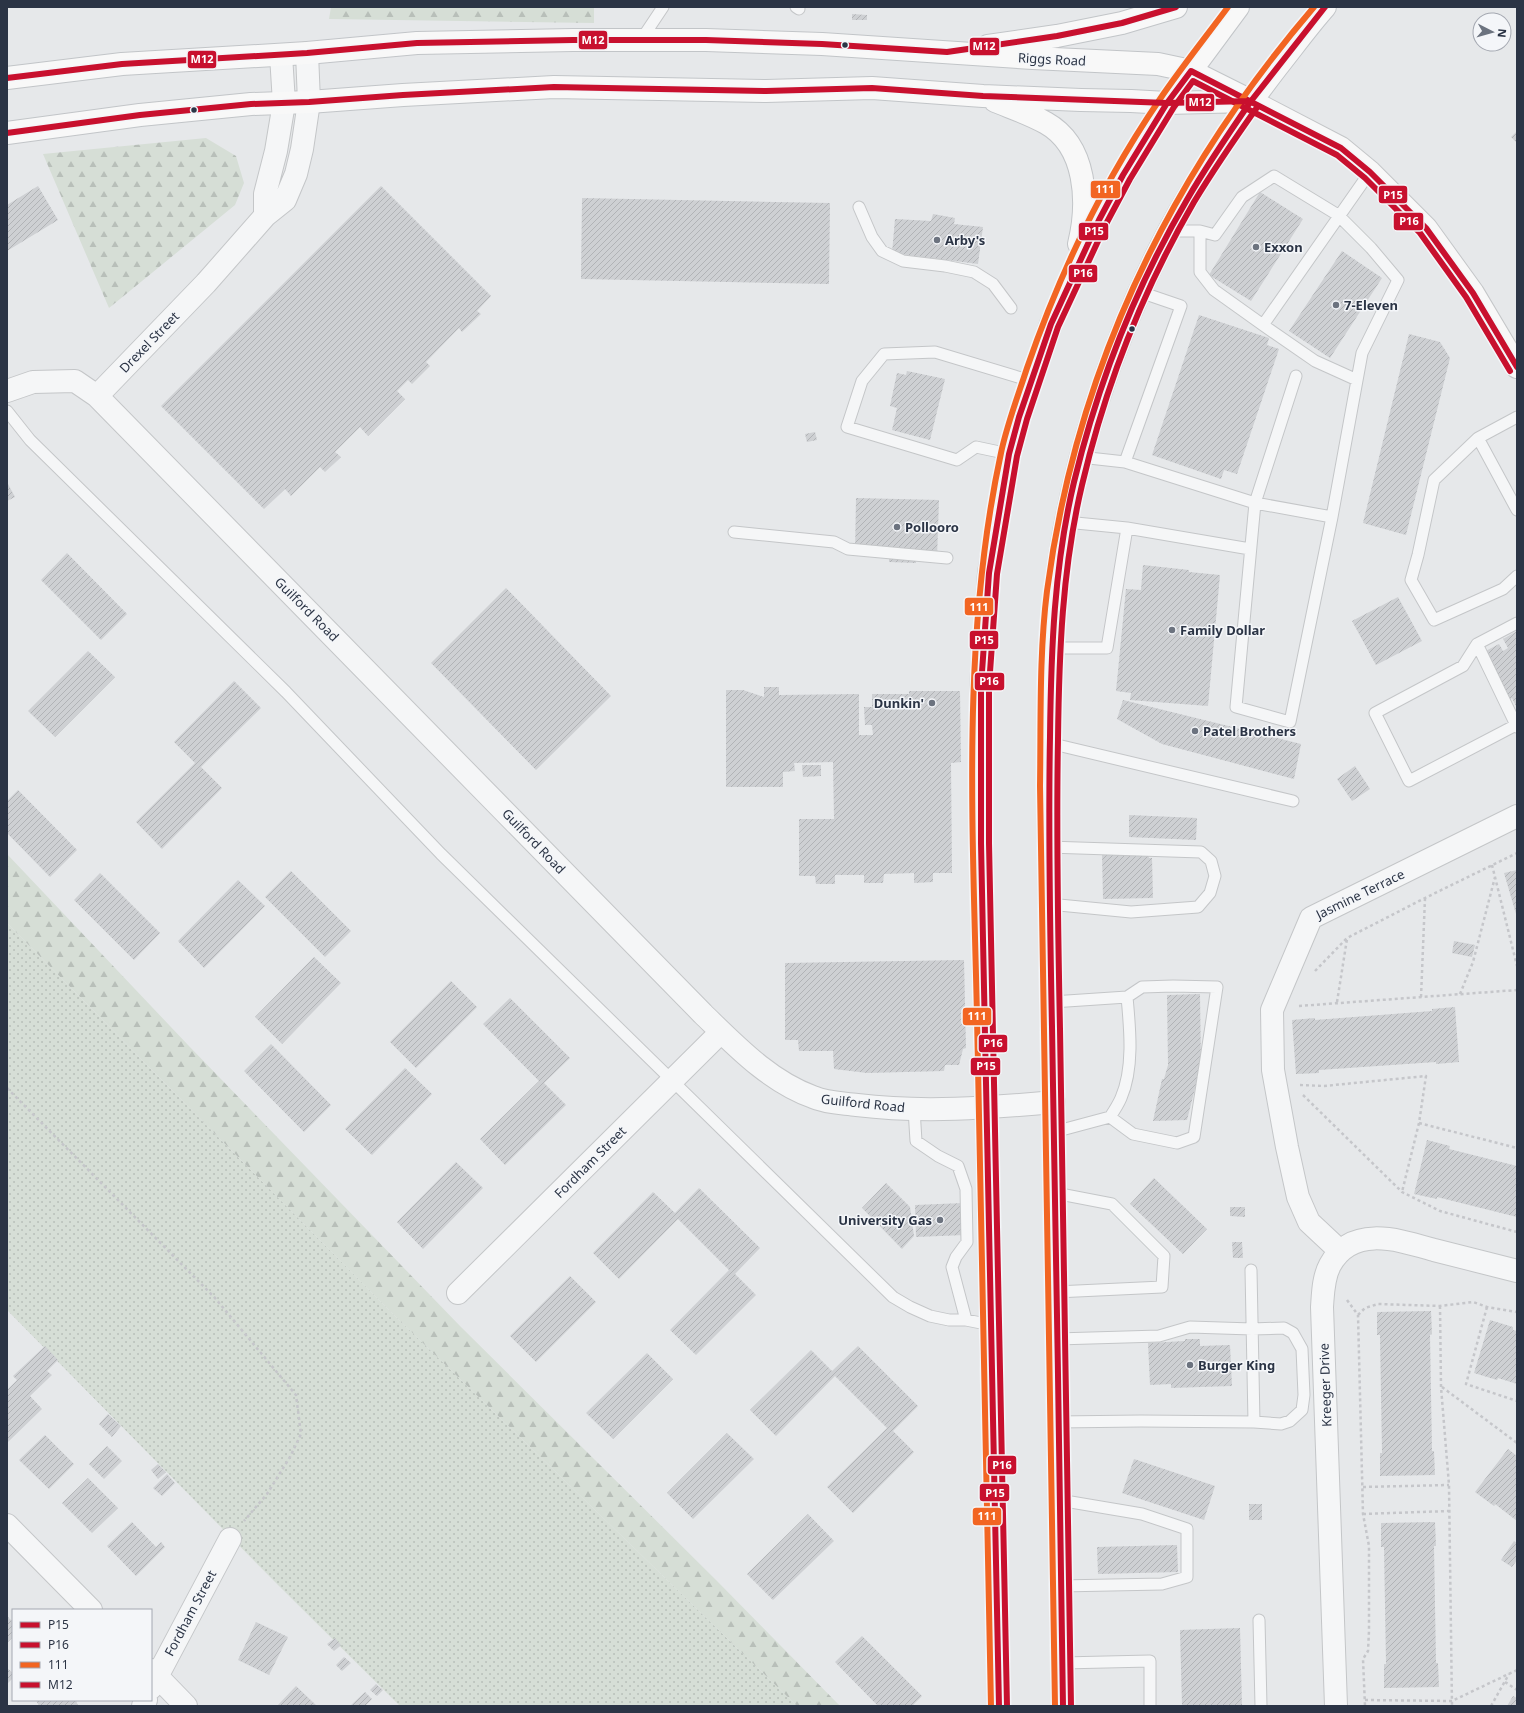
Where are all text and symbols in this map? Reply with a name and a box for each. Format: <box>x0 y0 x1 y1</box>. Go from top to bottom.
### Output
north arrow <box>1472 12 1512 52</box>
text: N <box>1495 28 1510 38</box>
line badge: M12 <box>578 30 608 50</box>
text: M12 <box>582 32 604 47</box>
line badge: M12 <box>969 37 1000 56</box>
text: M12 <box>973 38 995 53</box>
unlabelled marker <box>840 40 850 50</box>
street label: Riggs Road <box>1017 48 1087 70</box>
line badge: M12 <box>187 50 217 69</box>
text: M12 <box>191 51 213 66</box>
line badge: M12 <box>1185 93 1215 112</box>
text: M12 <box>1189 94 1211 109</box>
unlabelled marker <box>189 105 199 115</box>
line badge: 111 <box>1090 180 1121 199</box>
text: 111 <box>1096 181 1114 196</box>
line badge: P15 <box>1378 185 1408 204</box>
text: P15 <box>1383 187 1403 202</box>
line badge: P16 <box>1393 212 1424 231</box>
text: P16 <box>1399 213 1419 228</box>
line badge: P15 <box>1078 222 1109 241</box>
text: P15 <box>1084 223 1104 238</box>
place label: Arby's <box>945 231 985 249</box>
marker: Arby's <box>932 235 942 245</box>
place label: Exxon <box>1264 238 1303 256</box>
marker: Exxon <box>1251 242 1261 252</box>
line badge: P16 <box>1068 264 1098 283</box>
text: P16 <box>1073 265 1093 280</box>
place label: 7-Eleven <box>1344 296 1398 314</box>
marker: 7-Eleven <box>1331 300 1341 310</box>
street label: Drexel Street <box>115 307 183 377</box>
unlabelled marker <box>1127 324 1137 334</box>
place label: Pollooro <box>905 518 959 536</box>
marker: Pollooro <box>892 522 902 532</box>
street label: Guilford Road <box>271 573 343 645</box>
line badge: 111 <box>964 597 994 616</box>
text: 111 <box>970 599 988 614</box>
place label: Family Dollar <box>1180 621 1265 639</box>
marker: Family Dollar <box>1167 625 1177 635</box>
line badge: P15 <box>969 630 999 650</box>
text: P15 <box>974 632 994 647</box>
line badge: P16 <box>974 672 1005 691</box>
text: P16 <box>979 673 999 688</box>
place label: Dunkin' <box>874 694 924 712</box>
marker: Dunkin' <box>927 698 937 708</box>
place label: Patel Brothers <box>1203 722 1296 740</box>
marker: Patel Brothers <box>1190 726 1200 736</box>
street label: Guilford Road <box>498 804 570 878</box>
street label: Jasmine Terrace <box>1311 865 1407 924</box>
line badge: 111 <box>962 1007 992 1026</box>
text: 111 <box>968 1008 986 1023</box>
line badge: P16 <box>978 1034 1008 1053</box>
text: P16 <box>983 1035 1003 1050</box>
line badge: P15 <box>970 1057 1001 1076</box>
text: P15 <box>976 1058 996 1073</box>
street label: Guilford Road <box>820 1090 906 1116</box>
street label: Fordham Street <box>550 1122 630 1202</box>
place label: University Gas <box>838 1211 932 1229</box>
marker: University Gas <box>935 1215 945 1225</box>
street label: Kreeger Drive <box>1315 1343 1335 1427</box>
place label: Burger King <box>1198 1356 1275 1374</box>
marker: Burger King <box>1185 1360 1195 1370</box>
line badge: P16 <box>987 1455 1017 1475</box>
text: P16 <box>992 1457 1012 1472</box>
line badge: P15 <box>979 1483 1010 1502</box>
text: P15 <box>985 1485 1005 1500</box>
line badge: 111 <box>972 1507 1002 1526</box>
text: 111 <box>978 1508 996 1523</box>
street label: Fordham Street <box>160 1567 220 1659</box>
legend <box>12 1609 152 1701</box>
text: P15 <box>48 1616 69 1633</box>
text: P16 <box>48 1636 69 1653</box>
text: 111 <box>48 1656 69 1673</box>
text: M12 <box>48 1676 73 1693</box>

